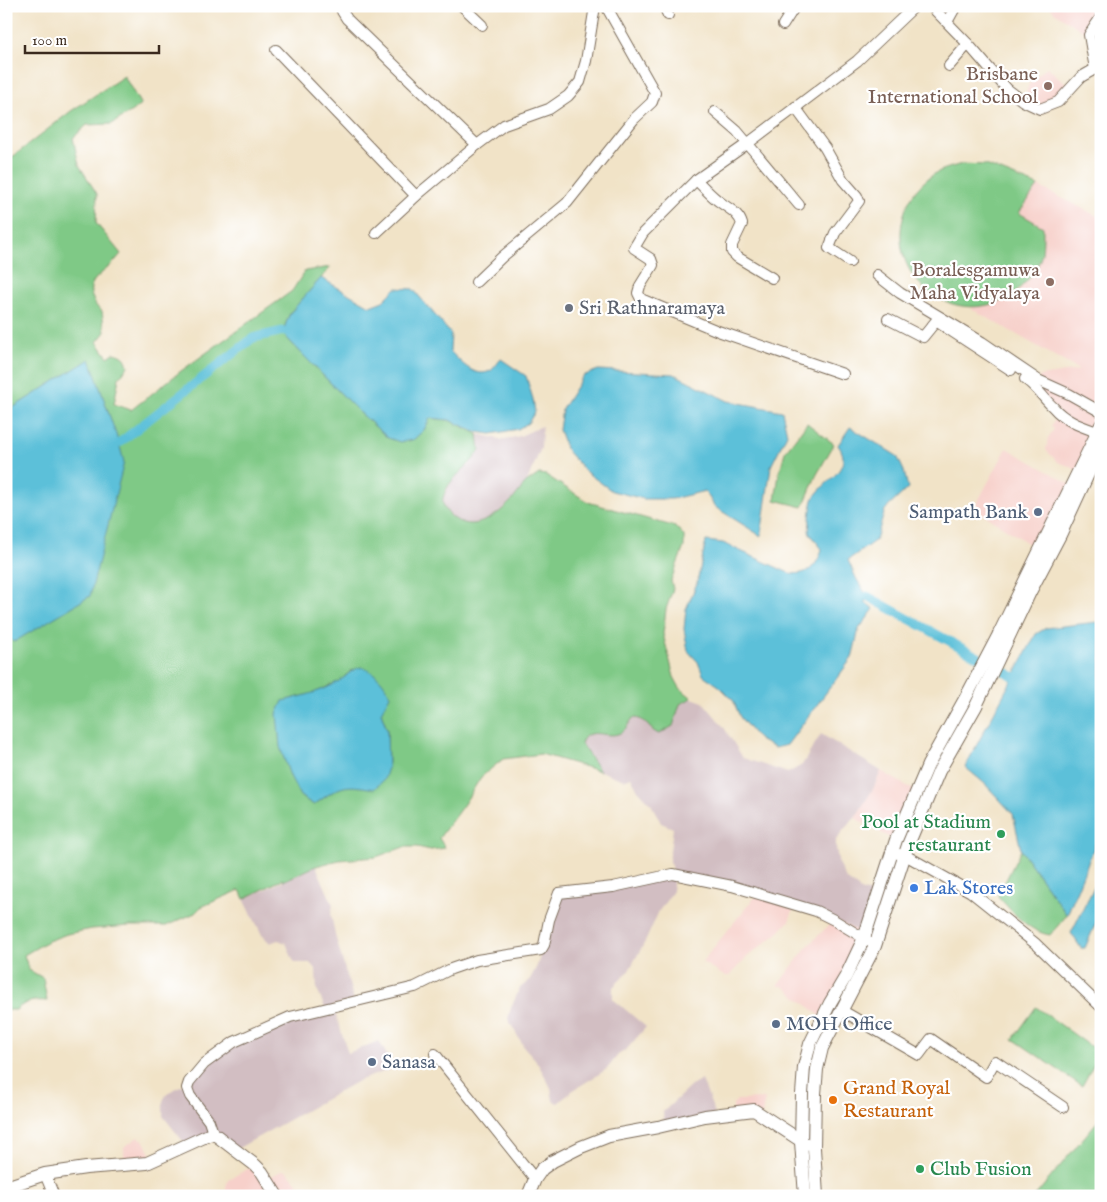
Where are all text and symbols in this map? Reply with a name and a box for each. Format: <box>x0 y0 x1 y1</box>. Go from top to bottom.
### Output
scale bar <box>25 22 159 54</box>
text: 100 m <box>32 31 68 50</box>
place label: Brisbane International School <box>868 62 1039 110</box>
marker: Brisbane International School <box>1042 80 1054 92</box>
place label: Boralesgamuwa Maha Vidyalaya <box>909 258 1040 306</box>
marker: Boralesgamuwa Maha Vidyalaya <box>1044 276 1056 288</box>
place label: Sri Rathnaramaya <box>579 296 725 321</box>
marker: Sri Rathnaramaya <box>563 302 575 314</box>
place label: Sampath Bank <box>909 500 1028 525</box>
marker: Sampath Bank <box>1032 506 1044 518</box>
place label: Pool at Stadium restaurant <box>861 810 991 858</box>
marker: Pool at Stadium restaurant <box>995 828 1007 840</box>
place label: Lak Stores <box>924 876 1013 901</box>
marker: Lak Stores <box>908 882 920 894</box>
place label: MOH Office <box>786 1012 892 1037</box>
marker: MOH Office <box>770 1018 782 1030</box>
place label: Sanasa <box>382 1050 436 1075</box>
marker: Sanasa <box>366 1056 378 1068</box>
place label: Grand Royal Restaurant <box>843 1076 951 1124</box>
marker: Grand Royal Restaurant <box>827 1094 839 1106</box>
place label: Club Fusion <box>930 1157 1032 1182</box>
marker: Club Fusion <box>914 1163 926 1175</box>

